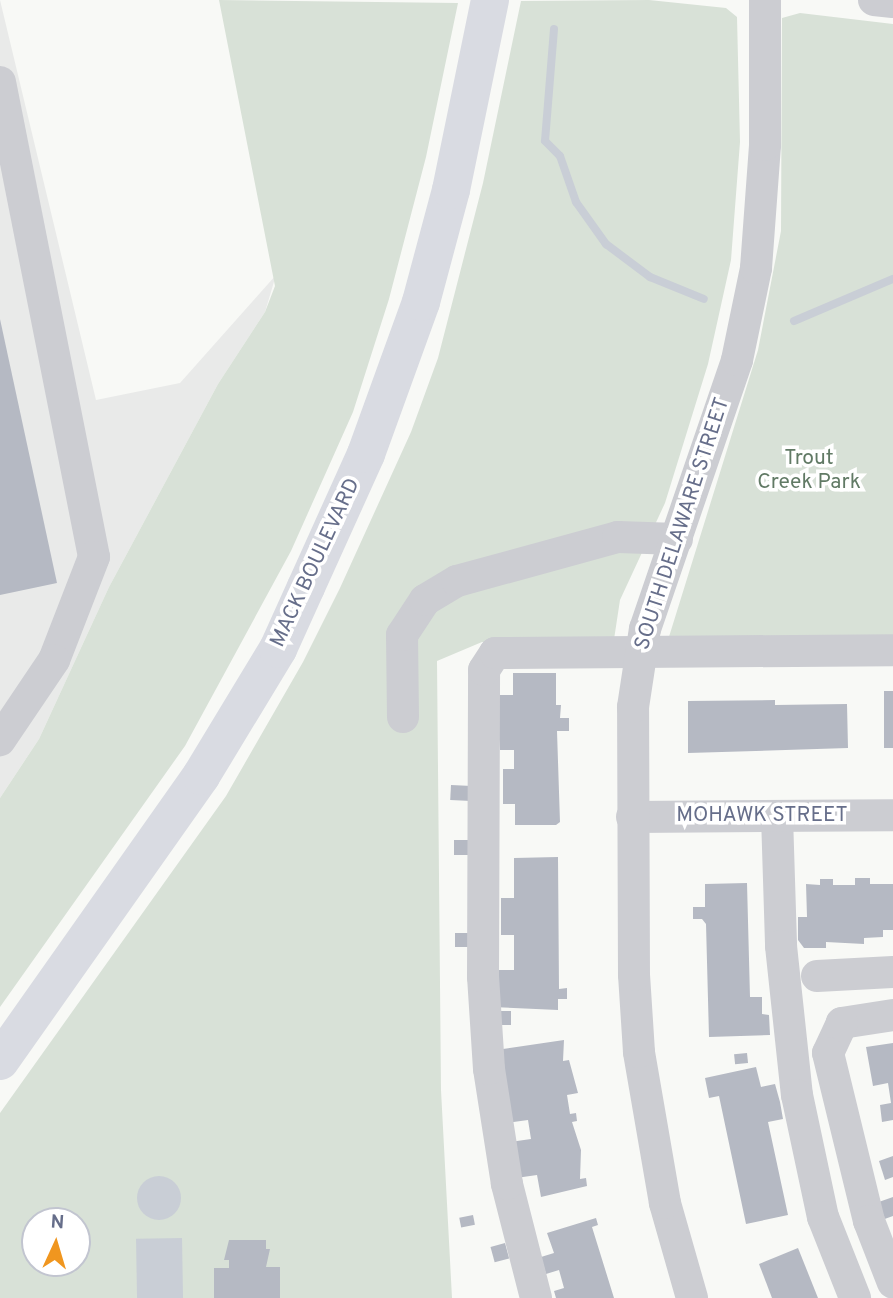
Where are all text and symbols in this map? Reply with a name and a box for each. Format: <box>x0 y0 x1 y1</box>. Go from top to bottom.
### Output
street label: SOUTH DELAWARE STREET <box>630 395 736 653</box>
park label: Trout Creek Park <box>757 446 861 496</box>
street label: MACK BOULEVARD <box>266 475 366 651</box>
street label: MOHAWK STREET <box>676 803 848 829</box>
north arrow <box>21 1207 91 1277</box>
text: N <box>50 1211 65 1235</box>

